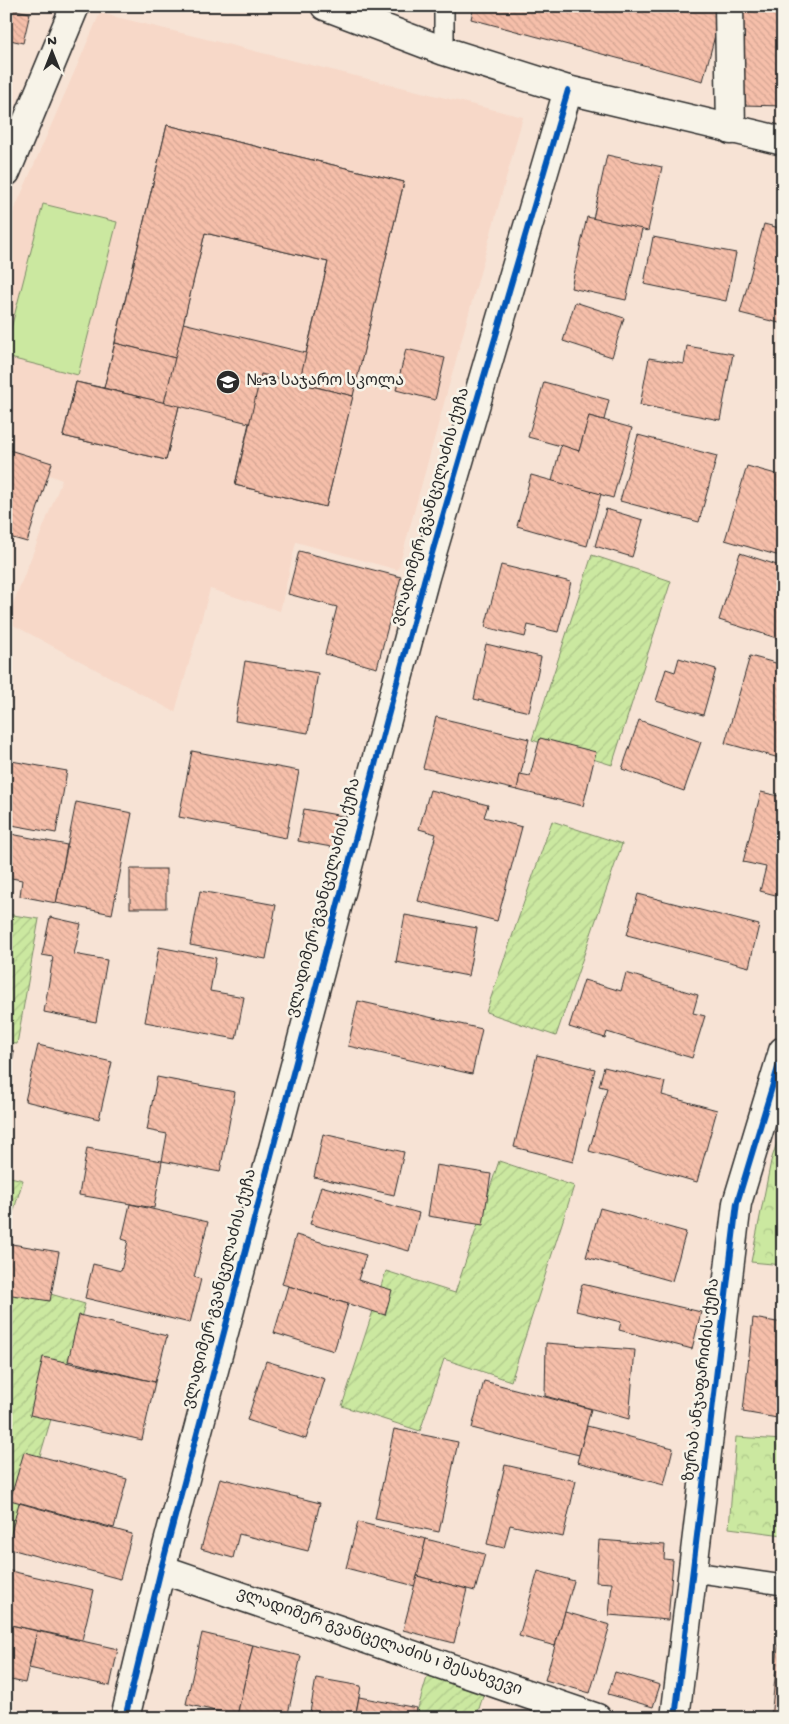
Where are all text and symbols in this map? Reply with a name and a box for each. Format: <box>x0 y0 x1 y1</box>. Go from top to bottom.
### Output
north arrow <box>28 28 78 78</box>
text: N <box>47 33 57 50</box>
school or university icon: №13 საჯარო სკოლა <box>215 369 241 395</box>
place label: №13 საჯარო სკოლა <box>246 372 404 392</box>
street label: ვლადიმერ გვანცელაძის ქუჩა <box>388 385 475 628</box>
street label: ვლადიმერ გვანცელაძის ქუჩა <box>283 776 366 1020</box>
street label: ვლადიმერ გვანცელაძის ქუჩა <box>179 1167 262 1411</box>
street label: ზურაბ ანჯაფარიძის ქუჩა <box>680 1277 725 1483</box>
street label: ვლადიმერ გვანცელაძის I შესახვევი <box>234 1584 525 1701</box>

